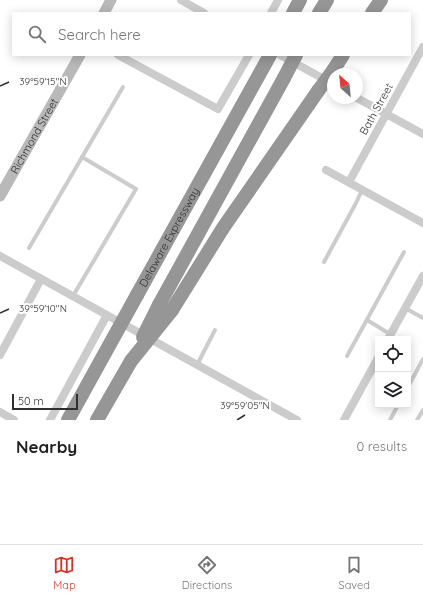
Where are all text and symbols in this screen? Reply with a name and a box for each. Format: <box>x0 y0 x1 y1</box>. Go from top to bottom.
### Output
search box <box>12 12 411 56</box>
icon: search <box>26 23 48 45</box>
text: Search here <box>58 25 141 44</box>
north arrow <box>327 68 363 104</box>
text: 39°59'15"N <box>19 75 67 88</box>
street label: Bath Street <box>356 81 396 137</box>
street label: Richmond Street <box>7 96 61 176</box>
street label: Delaware Expressway <box>136 185 202 289</box>
text: 39°59'10"N <box>19 302 67 315</box>
map controls <box>375 336 411 408</box>
button: locate <box>375 336 411 372</box>
button: layers <box>375 372 411 408</box>
scale bar <box>12 392 78 411</box>
text: 50 m <box>18 394 44 408</box>
text: 39°59'05"N <box>220 399 270 412</box>
text: Nearby <box>16 436 77 457</box>
text: 0 results <box>356 438 407 454</box>
tab: Map <box>53 554 76 592</box>
tab: Directions <box>182 554 232 592</box>
tab: Saved <box>338 554 370 592</box>

